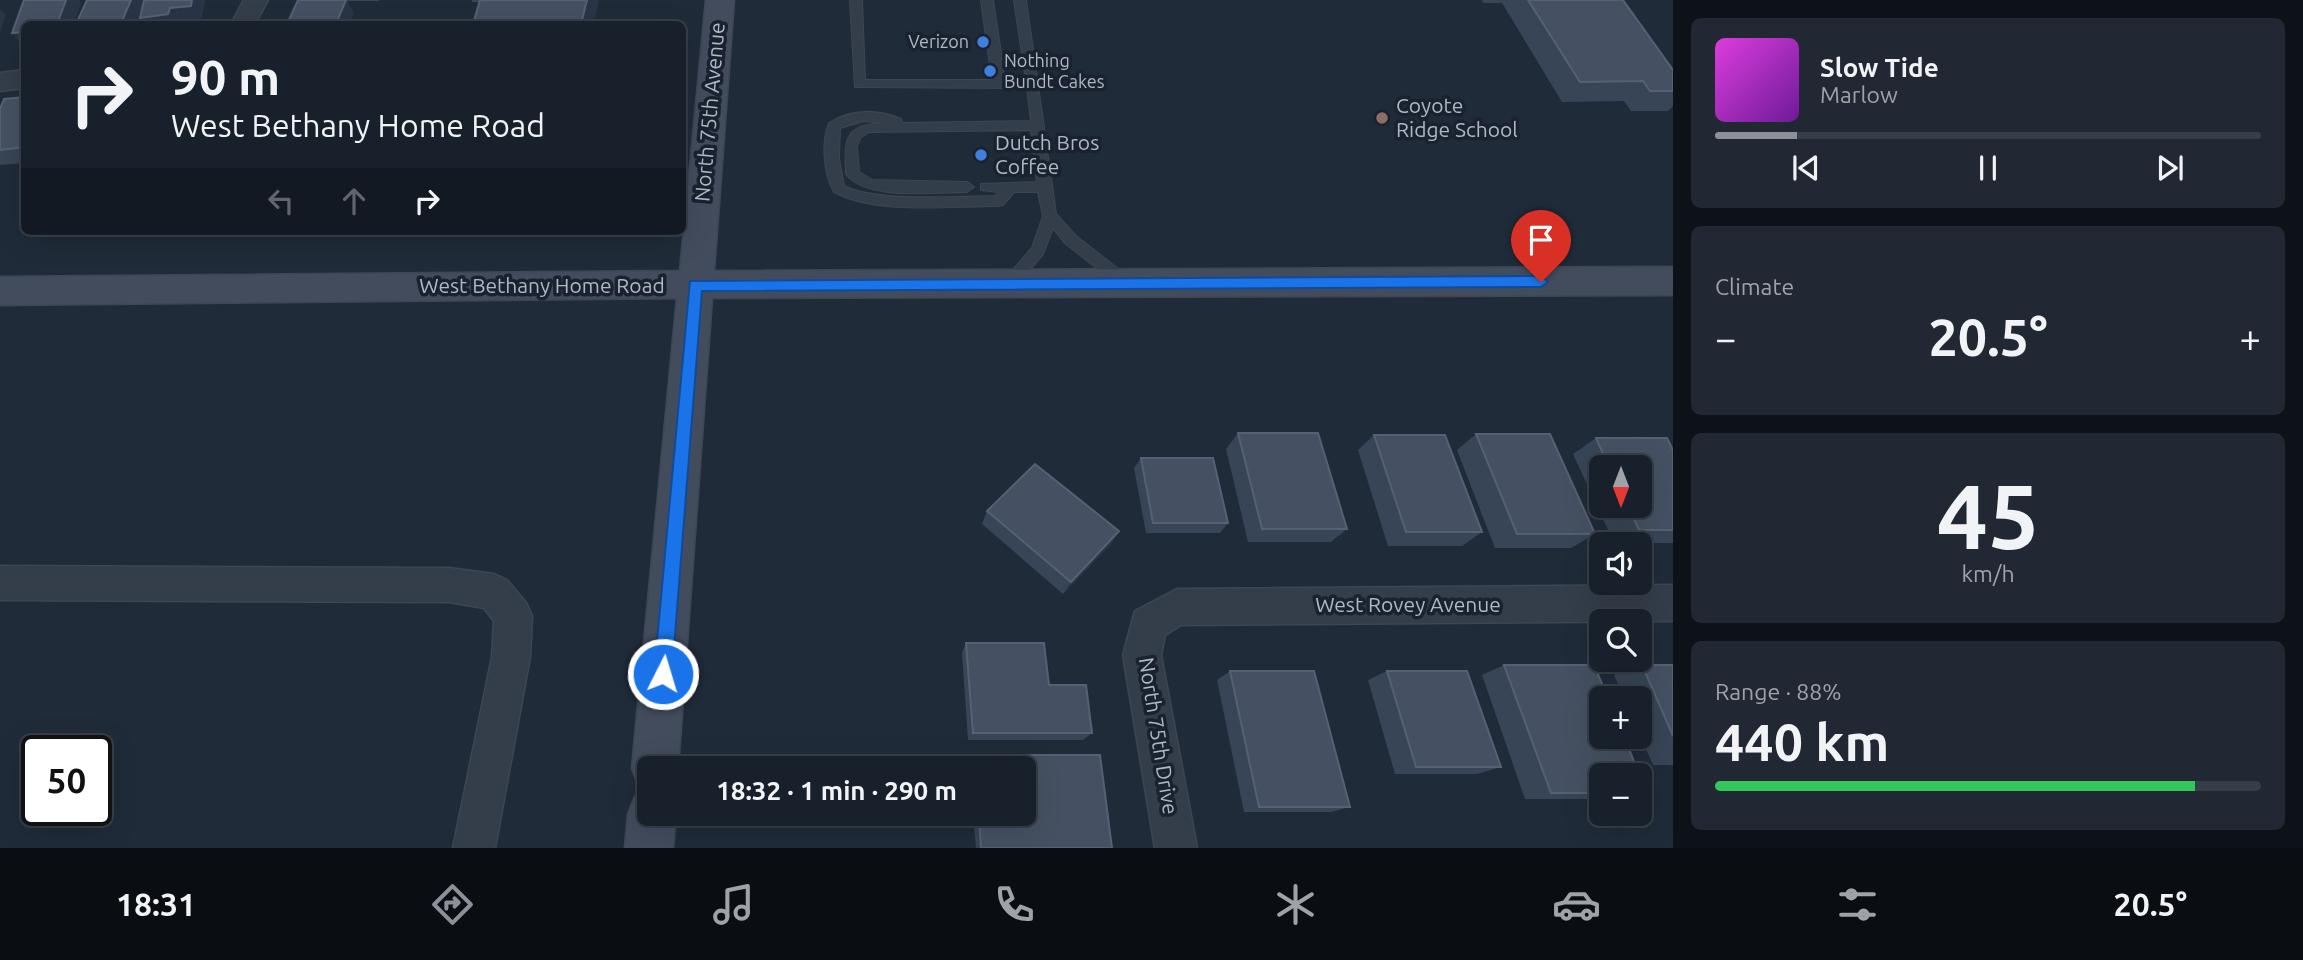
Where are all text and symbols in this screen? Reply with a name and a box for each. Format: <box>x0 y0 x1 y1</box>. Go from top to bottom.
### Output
street label: North 75th Avenue <box>689 21 729 203</box>
place label: Verizon <box>908 31 969 51</box>
marker: Verizon <box>975 34 991 50</box>
icon: right <box>56 49 147 140</box>
text: 90 m <box>171 49 280 104</box>
place label: Nothing Bundt Cakes <box>1004 50 1105 91</box>
text: Slow Tide <box>1820 53 1939 82</box>
marker: Nothing Bundt Cakes <box>982 63 998 79</box>
text: Marlow <box>1820 82 1898 107</box>
place label: Coyote Ridge School <box>1396 93 1518 141</box>
text: West Bethany Home Road <box>171 107 545 143</box>
marker: Coyote Ridge School <box>1374 110 1390 126</box>
place label: Dutch Bros Coffee <box>995 130 1099 178</box>
marker: Dutch Bros Coffee <box>973 147 989 163</box>
icon: previous <box>1787 149 1825 187</box>
icon: pause <box>1969 149 2007 187</box>
icon: next <box>2151 149 2189 187</box>
icon: left <box>262 182 300 220</box>
icon: ahead <box>335 182 373 220</box>
icon: right <box>408 182 446 220</box>
pin <box>1511 210 1571 282</box>
icon: arrive <box>1522 221 1560 259</box>
street label: West Bethany Home Road <box>419 273 665 297</box>
text: Climate <box>1715 274 1794 299</box>
text: 20.5° <box>1928 308 2048 366</box>
text: − <box>1715 317 1736 359</box>
text: + <box>2240 317 2261 359</box>
north arrow <box>1589 455 1652 518</box>
map controls <box>1589 455 1652 826</box>
text: 45 <box>1937 464 2039 566</box>
button: sound <box>1589 532 1652 595</box>
text: km/h <box>1961 561 2015 586</box>
street label: West Rovey Avenue <box>1315 592 1501 616</box>
button: search <box>1589 609 1652 672</box>
position arrow <box>626 637 700 711</box>
street label: North 75th Drive <box>1135 656 1183 816</box>
text: Range · 88% <box>1715 679 1842 704</box>
button: + <box>1589 686 1652 749</box>
text: 440 km <box>1715 713 1889 771</box>
speed limit sign: 50 <box>21 735 112 826</box>
button: − <box>1589 763 1652 826</box>
text: 18:32 · 1 min · 290 m <box>716 776 957 805</box>
icon: directions <box>428 880 477 929</box>
icon: music <box>709 880 758 929</box>
icon: phone <box>990 880 1039 929</box>
icon: climate <box>1271 880 1320 929</box>
icon: car <box>1552 880 1601 929</box>
icon: filters <box>1833 880 1882 929</box>
text: 18:31 <box>116 886 196 922</box>
text: 20.5° <box>2114 886 2187 922</box>

